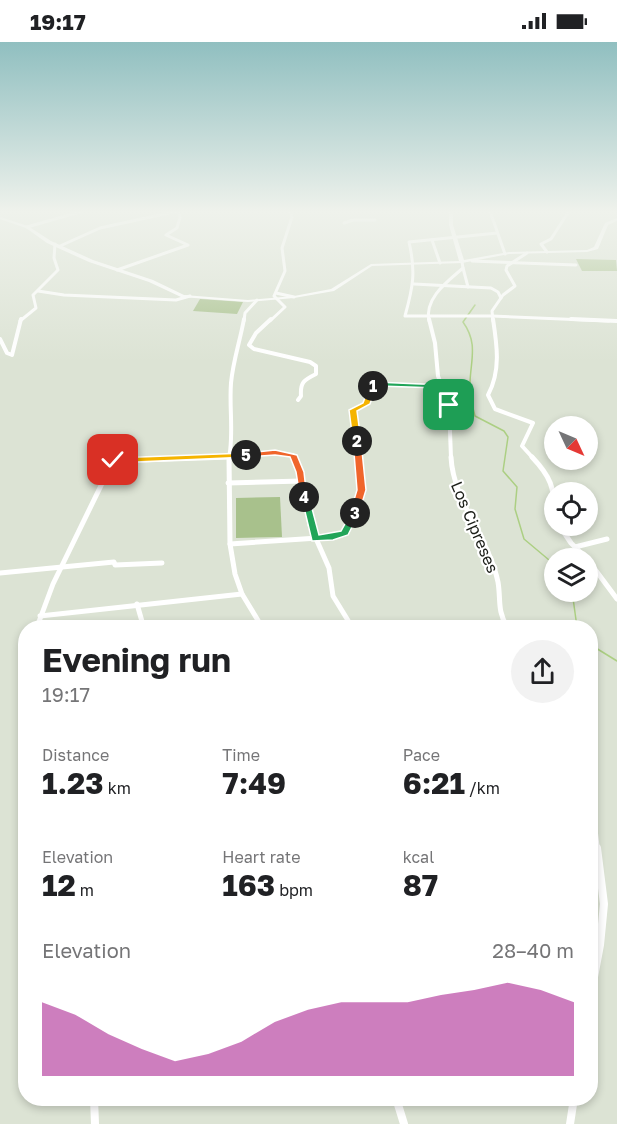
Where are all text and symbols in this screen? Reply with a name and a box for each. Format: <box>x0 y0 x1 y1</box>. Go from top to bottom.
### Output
text: 19:17 <box>30 8 86 35</box>
pin: 1 <box>358 371 388 401</box>
text: 1 <box>369 376 377 396</box>
pin <box>423 379 474 430</box>
icon: arrive <box>432 388 465 421</box>
north arrow <box>544 416 598 470</box>
map controls <box>544 416 598 602</box>
pin: 2 <box>342 426 372 456</box>
text: 2 <box>352 431 362 451</box>
pin <box>87 434 138 485</box>
pin: 5 <box>231 440 261 470</box>
icon: check <box>96 443 129 476</box>
text: 5 <box>241 445 251 465</box>
street label: Los Cipreses <box>447 478 503 576</box>
pin: 4 <box>289 482 319 512</box>
button: locate <box>544 482 598 536</box>
text: 4 <box>299 487 309 507</box>
pin: 3 <box>340 498 370 528</box>
text: 3 <box>350 503 360 523</box>
button: layers <box>544 548 598 602</box>
text: Evening run <box>42 640 231 679</box>
button: share <box>511 640 574 703</box>
text: 19:17 <box>42 682 90 706</box>
text: Distance <box>42 745 109 765</box>
text: Time <box>222 745 260 765</box>
text: Pace <box>403 745 440 765</box>
text: 1.23 <box>42 765 104 801</box>
text: 7:49 <box>222 765 286 801</box>
text: 6:21 <box>403 765 465 801</box>
text: km <box>104 778 131 798</box>
text: /km <box>465 778 500 798</box>
text: Elevation <box>42 847 113 867</box>
text: Heart rate <box>222 847 300 867</box>
text: kcal <box>403 847 434 867</box>
text: 12 <box>42 867 76 903</box>
text: 163 <box>222 867 275 903</box>
text: 87 <box>403 867 438 903</box>
text: m <box>76 880 94 900</box>
text: bpm <box>275 880 313 900</box>
text: Elevation <box>42 938 131 962</box>
text: 28–40 m <box>492 938 574 962</box>

